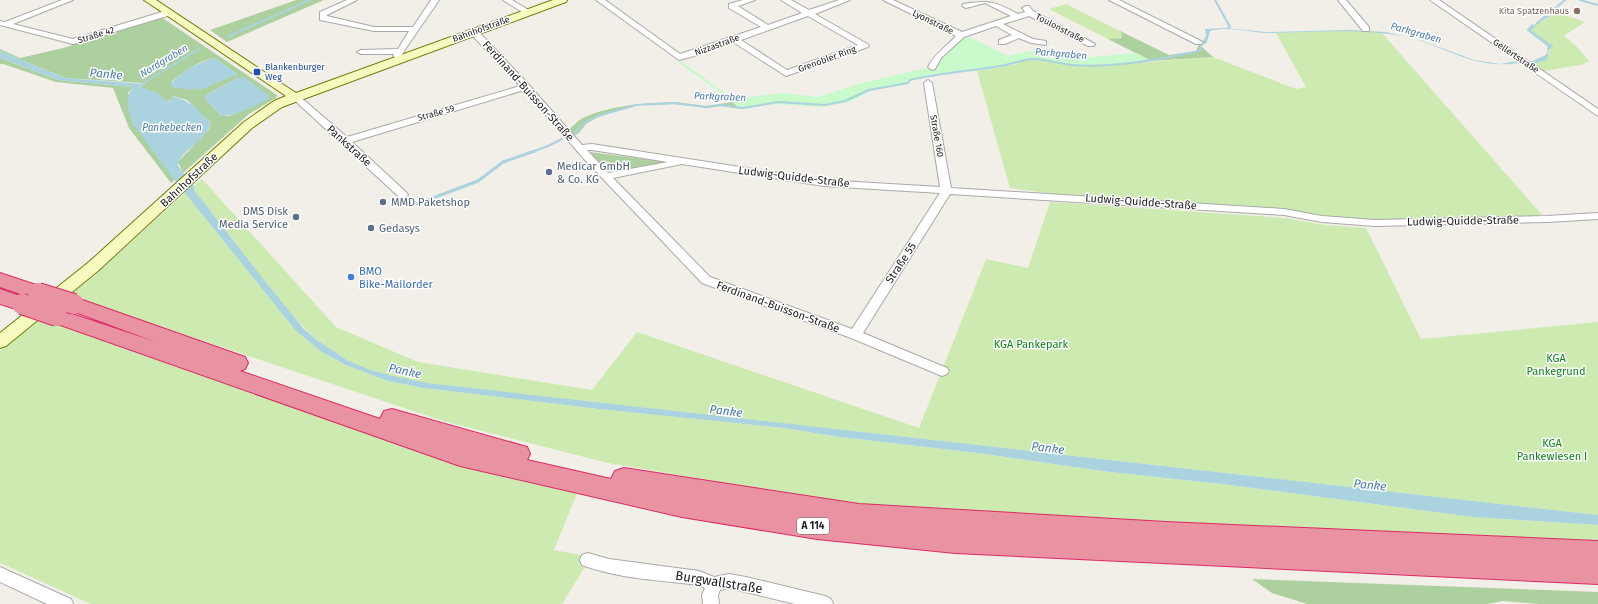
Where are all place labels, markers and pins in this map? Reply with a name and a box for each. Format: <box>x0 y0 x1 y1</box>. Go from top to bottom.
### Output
place label: Kita Spatzenhaus <box>1499 6 1569 16</box>
marker: Kita Spatzenhaus <box>1572 6 1582 16</box>
place label: Blankenburger Weg <box>265 62 325 82</box>
marker: Blankenburger Weg <box>252 67 262 77</box>
place label: Medicar GmbH & Co. KG <box>557 160 630 186</box>
marker: Medicar GmbH & Co. KG <box>544 167 554 177</box>
place label: MMD Paketshop <box>391 196 470 209</box>
marker: MMD Paketshop <box>378 197 388 207</box>
place label: DMS Disk Media Service <box>219 205 288 231</box>
marker: DMS Disk Media Service <box>291 212 301 222</box>
place label: Gedasys <box>379 222 420 235</box>
marker: Gedasys <box>366 223 376 233</box>
place label: BMO Bike-Mailorder <box>359 265 433 291</box>
marker: BMO Bike-Mailorder <box>346 272 356 282</box>

